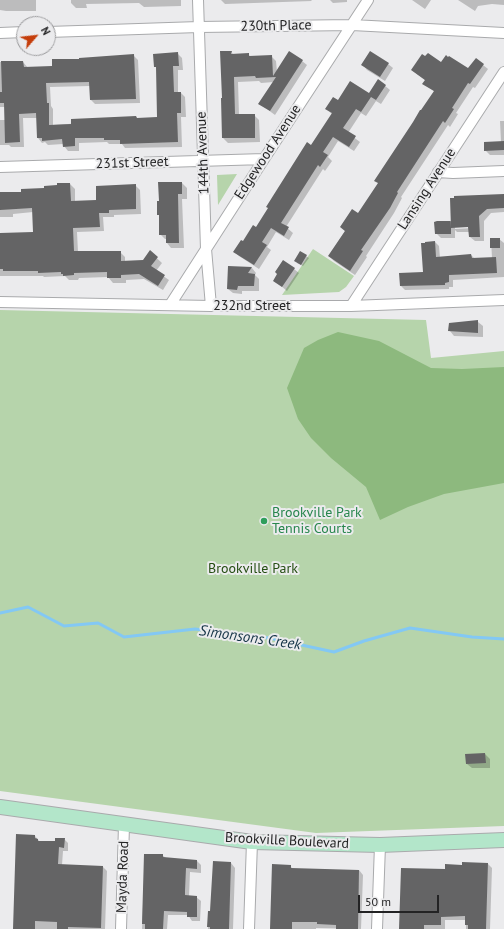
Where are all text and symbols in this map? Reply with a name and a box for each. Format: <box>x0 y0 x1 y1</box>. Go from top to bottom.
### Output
north arrow <box>16 16 56 56</box>
street label: 230th Place <box>240 17 312 35</box>
text: N <box>38 24 54 37</box>
street label: Edgewood Avenue <box>231 101 305 203</box>
street label: 144th Avenue <box>193 111 213 195</box>
street label: Lansing Avenue <box>394 145 460 233</box>
street label: 231st Street <box>95 153 169 173</box>
street label: 232nd Street <box>213 298 291 314</box>
place label: Brookville Park Tennis Courts <box>272 505 362 538</box>
marker: Brookville Park Tennis Courts <box>259 516 269 526</box>
park label: Brookville Park <box>208 561 298 577</box>
water label: Simonsons Creek <box>198 622 302 654</box>
street label: Brookville Boulevard <box>225 829 349 853</box>
street label: Mayda Road <box>113 841 133 913</box>
scale bar <box>360 887 441 913</box>
text: 50 m <box>365 894 391 909</box>

